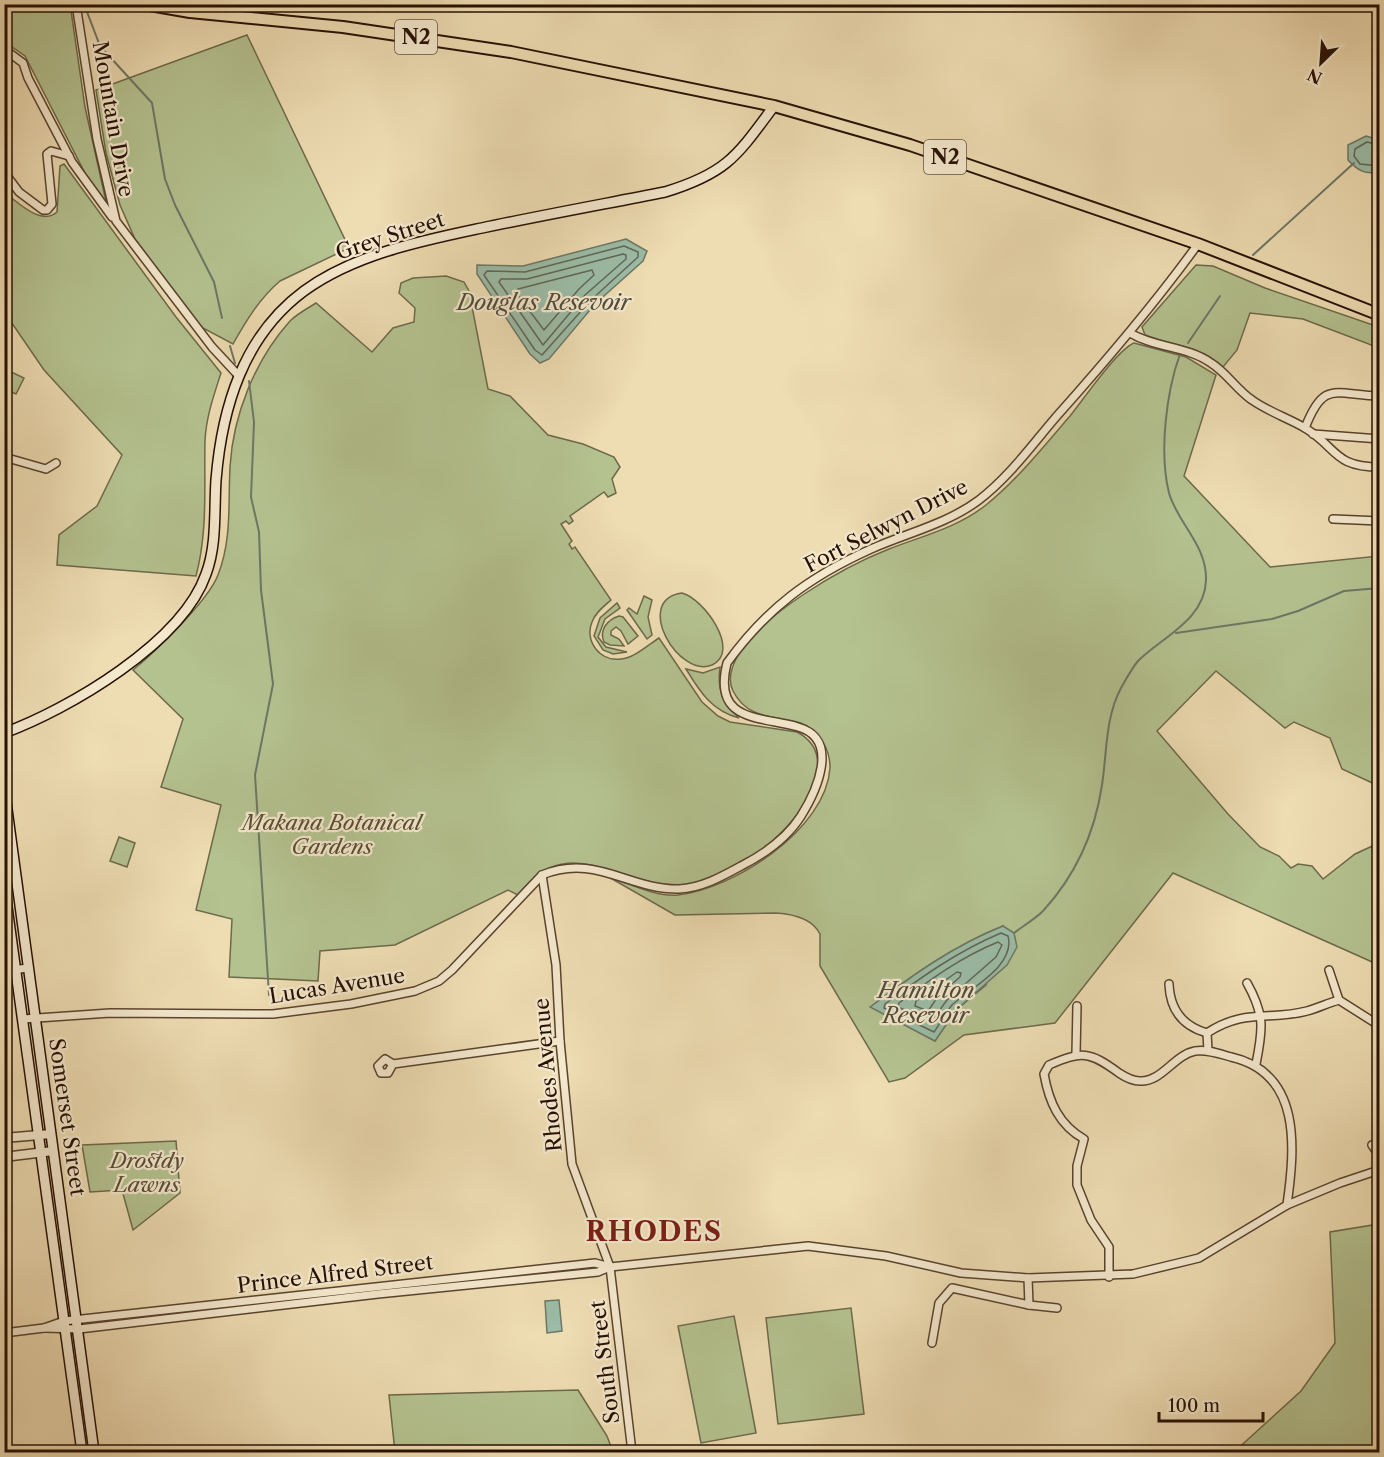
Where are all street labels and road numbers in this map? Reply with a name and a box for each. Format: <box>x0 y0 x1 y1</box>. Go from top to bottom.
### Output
road number: N2 <box>395 20 437 54</box>
street label: Mountain Drive <box>87 39 140 199</box>
road number: N2 <box>924 140 966 174</box>
street label: Grey Street <box>332 206 448 265</box>
street label: Fort Selwyn Drive <box>800 474 972 578</box>
street label: Lucas Avenue <box>267 962 407 1009</box>
street label: Rhodes Avenue <box>528 997 567 1153</box>
street label: Somerset Street <box>44 1036 91 1198</box>
street label: Prince Alfred Street <box>235 1249 435 1298</box>
street label: South Street <box>584 1298 624 1425</box>

